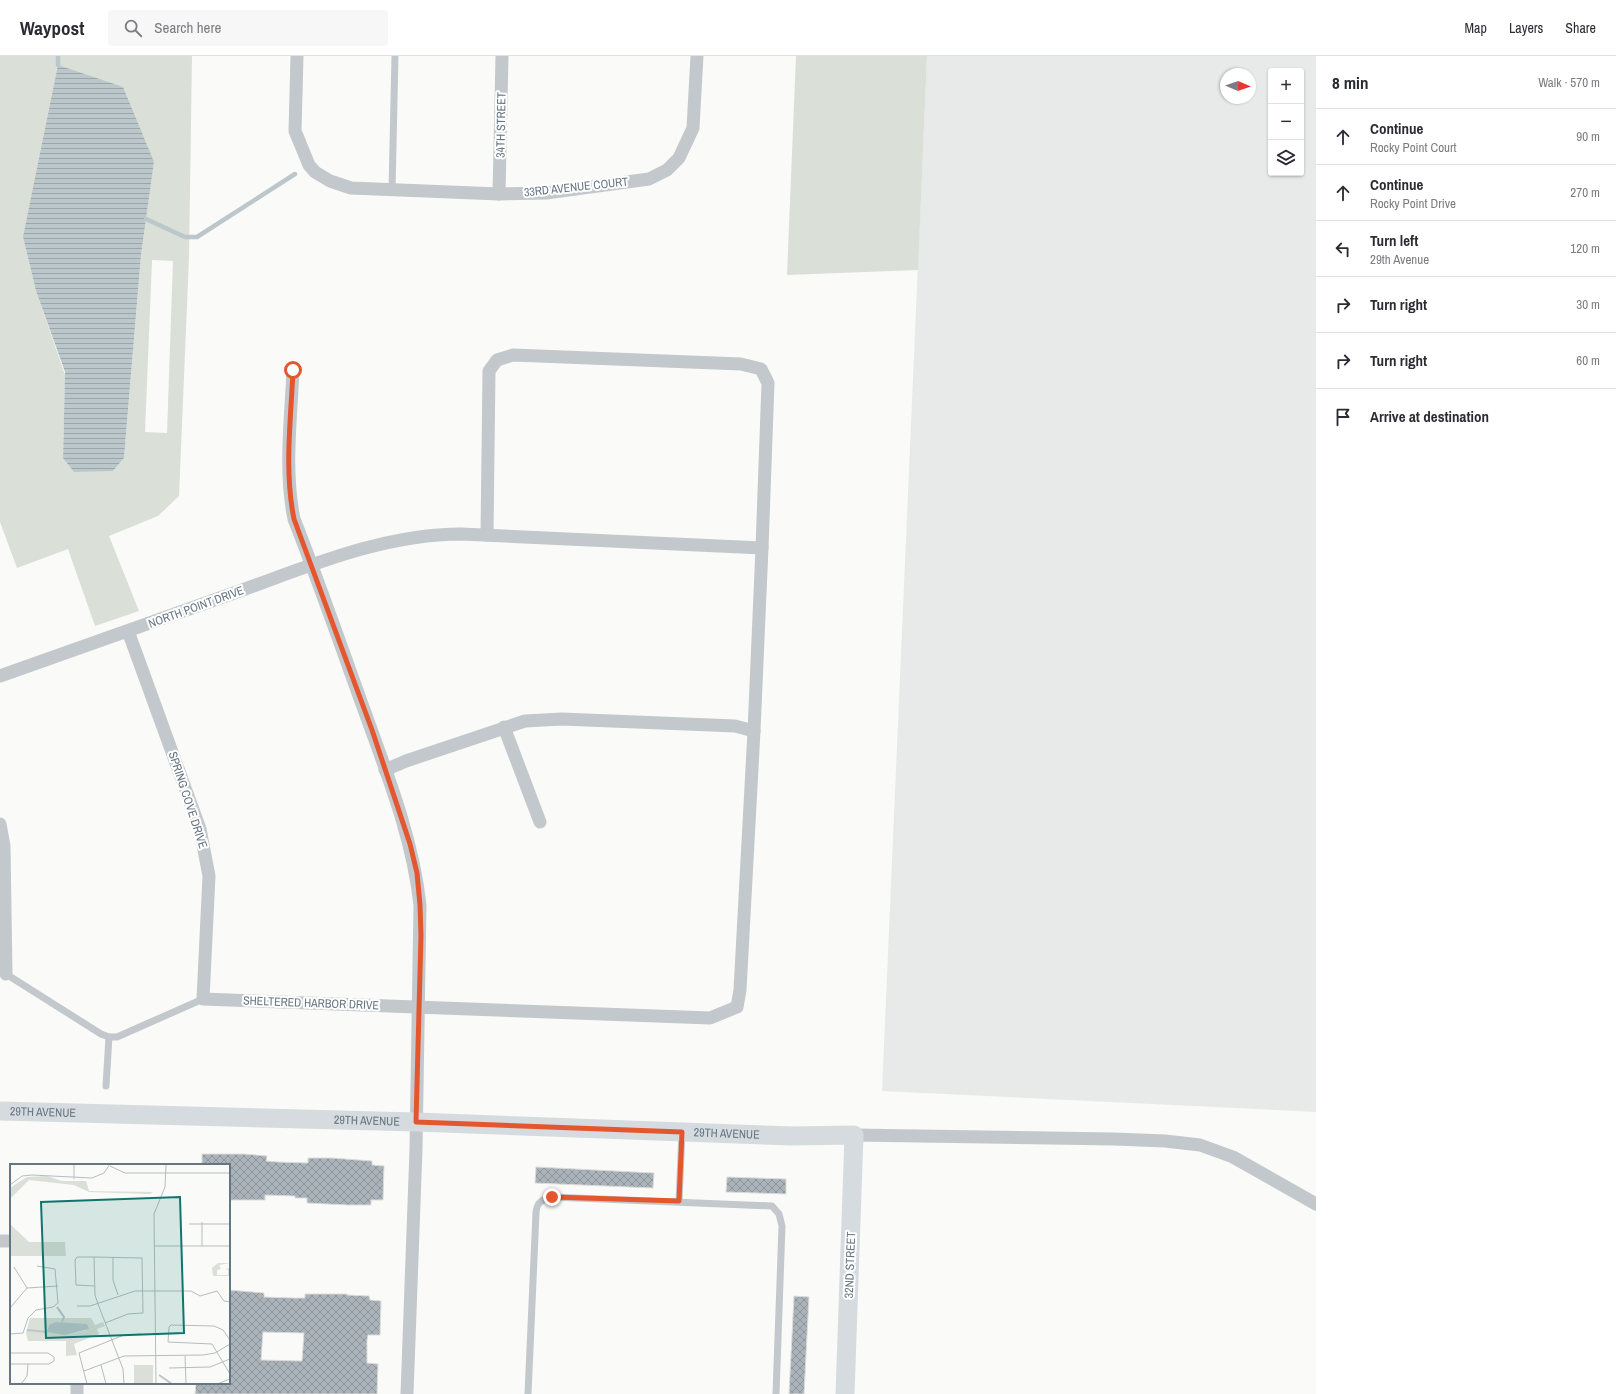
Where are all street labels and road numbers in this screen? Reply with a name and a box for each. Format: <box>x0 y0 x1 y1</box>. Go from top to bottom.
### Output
street label: 34TH STREET <box>492 92 510 158</box>
street label: 33RD AVENUE COURT <box>523 174 629 200</box>
street label: NORTH POINT DRIVE <box>146 582 246 632</box>
street label: SPRING COVE DRIVE <box>165 749 211 851</box>
street label: SHELTERED HARBOR DRIVE <box>243 993 379 1013</box>
street label: 29TH AVENUE <box>10 1103 76 1121</box>
street label: 29TH AVENUE <box>334 1112 400 1130</box>
street label: 29TH AVENUE <box>693 1124 760 1143</box>
street label: 32ND STREET <box>841 1231 859 1299</box>

